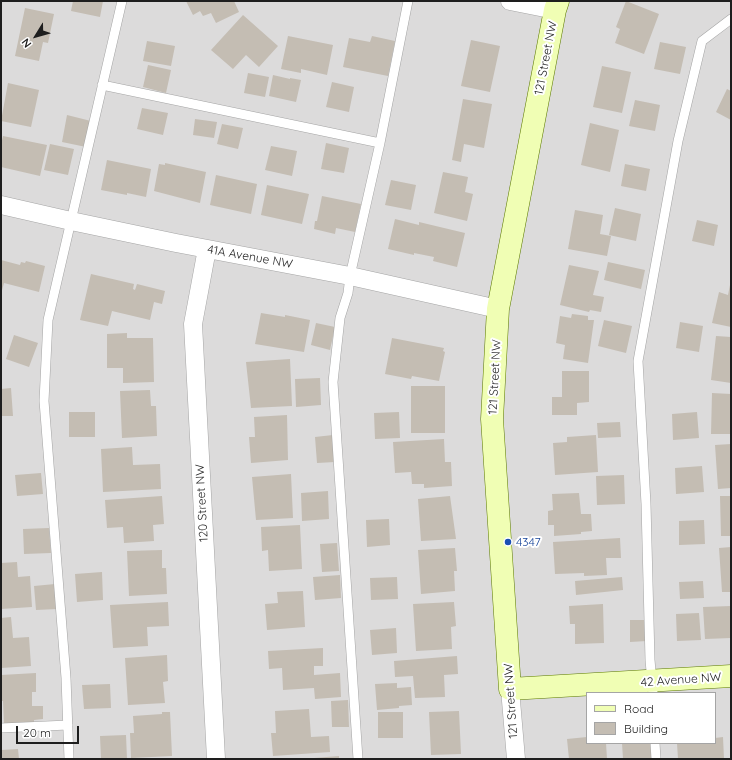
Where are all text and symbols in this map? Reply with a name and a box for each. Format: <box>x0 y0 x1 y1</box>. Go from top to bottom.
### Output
north arrow <box>16 16 56 56</box>
street label: 121 Street NW <box>532 20 560 96</box>
text: N <box>18 36 34 51</box>
street label: 41A Avenue NW <box>206 242 294 272</box>
street label: 121 Street NW <box>486 339 504 415</box>
street label: 120 Street NW <box>193 464 211 542</box>
place label: 4347 <box>516 535 541 549</box>
marker: 4347 <box>503 537 513 547</box>
street label: 121 Street NW <box>501 663 521 739</box>
street label: 42 Avenue NW <box>640 670 722 690</box>
legend <box>586 692 716 744</box>
text: Road <box>624 701 654 716</box>
scale bar <box>18 718 81 744</box>
text: Building <box>624 721 668 736</box>
text: 20 m <box>23 725 51 740</box>

